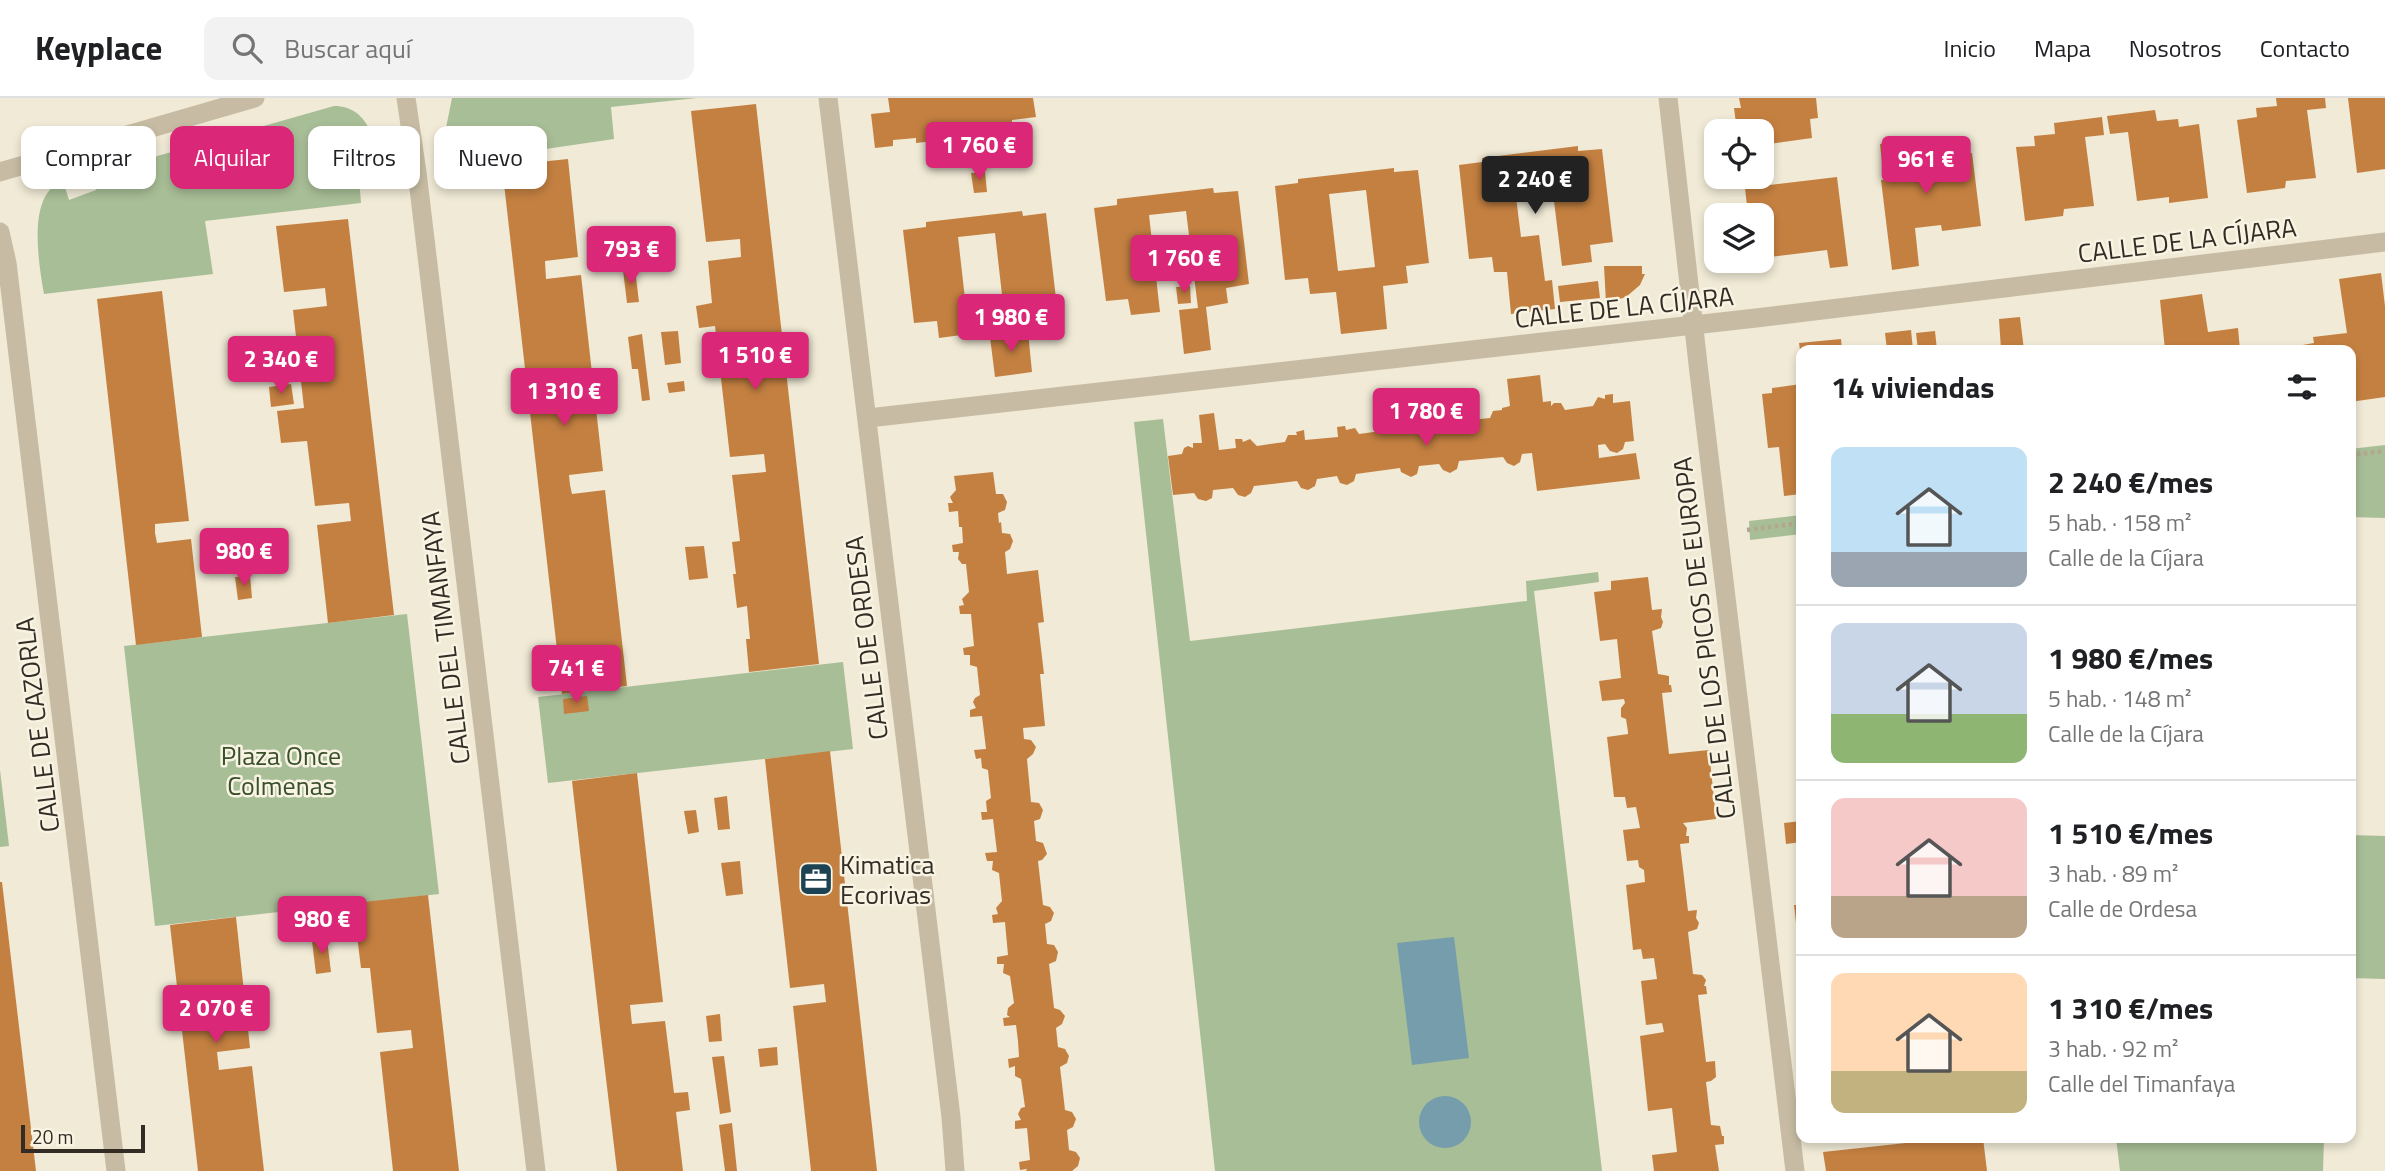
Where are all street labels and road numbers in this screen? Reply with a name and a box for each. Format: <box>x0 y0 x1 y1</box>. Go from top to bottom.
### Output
street label: CALLE DE LA CÍJARA <box>2075 207 2299 273</box>
street label: CALLE DE LA CÍJARA <box>1513 276 1735 338</box>
street label: CALLE DE LOS PICOS DE EUROPA <box>1662 455 1746 821</box>
street label: CALLE DEL TIMANFAYA <box>410 509 480 767</box>
street label: CALLE DE ORDESA <box>834 534 898 742</box>
street label: CALLE DE CAZORLA <box>4 615 70 835</box>

